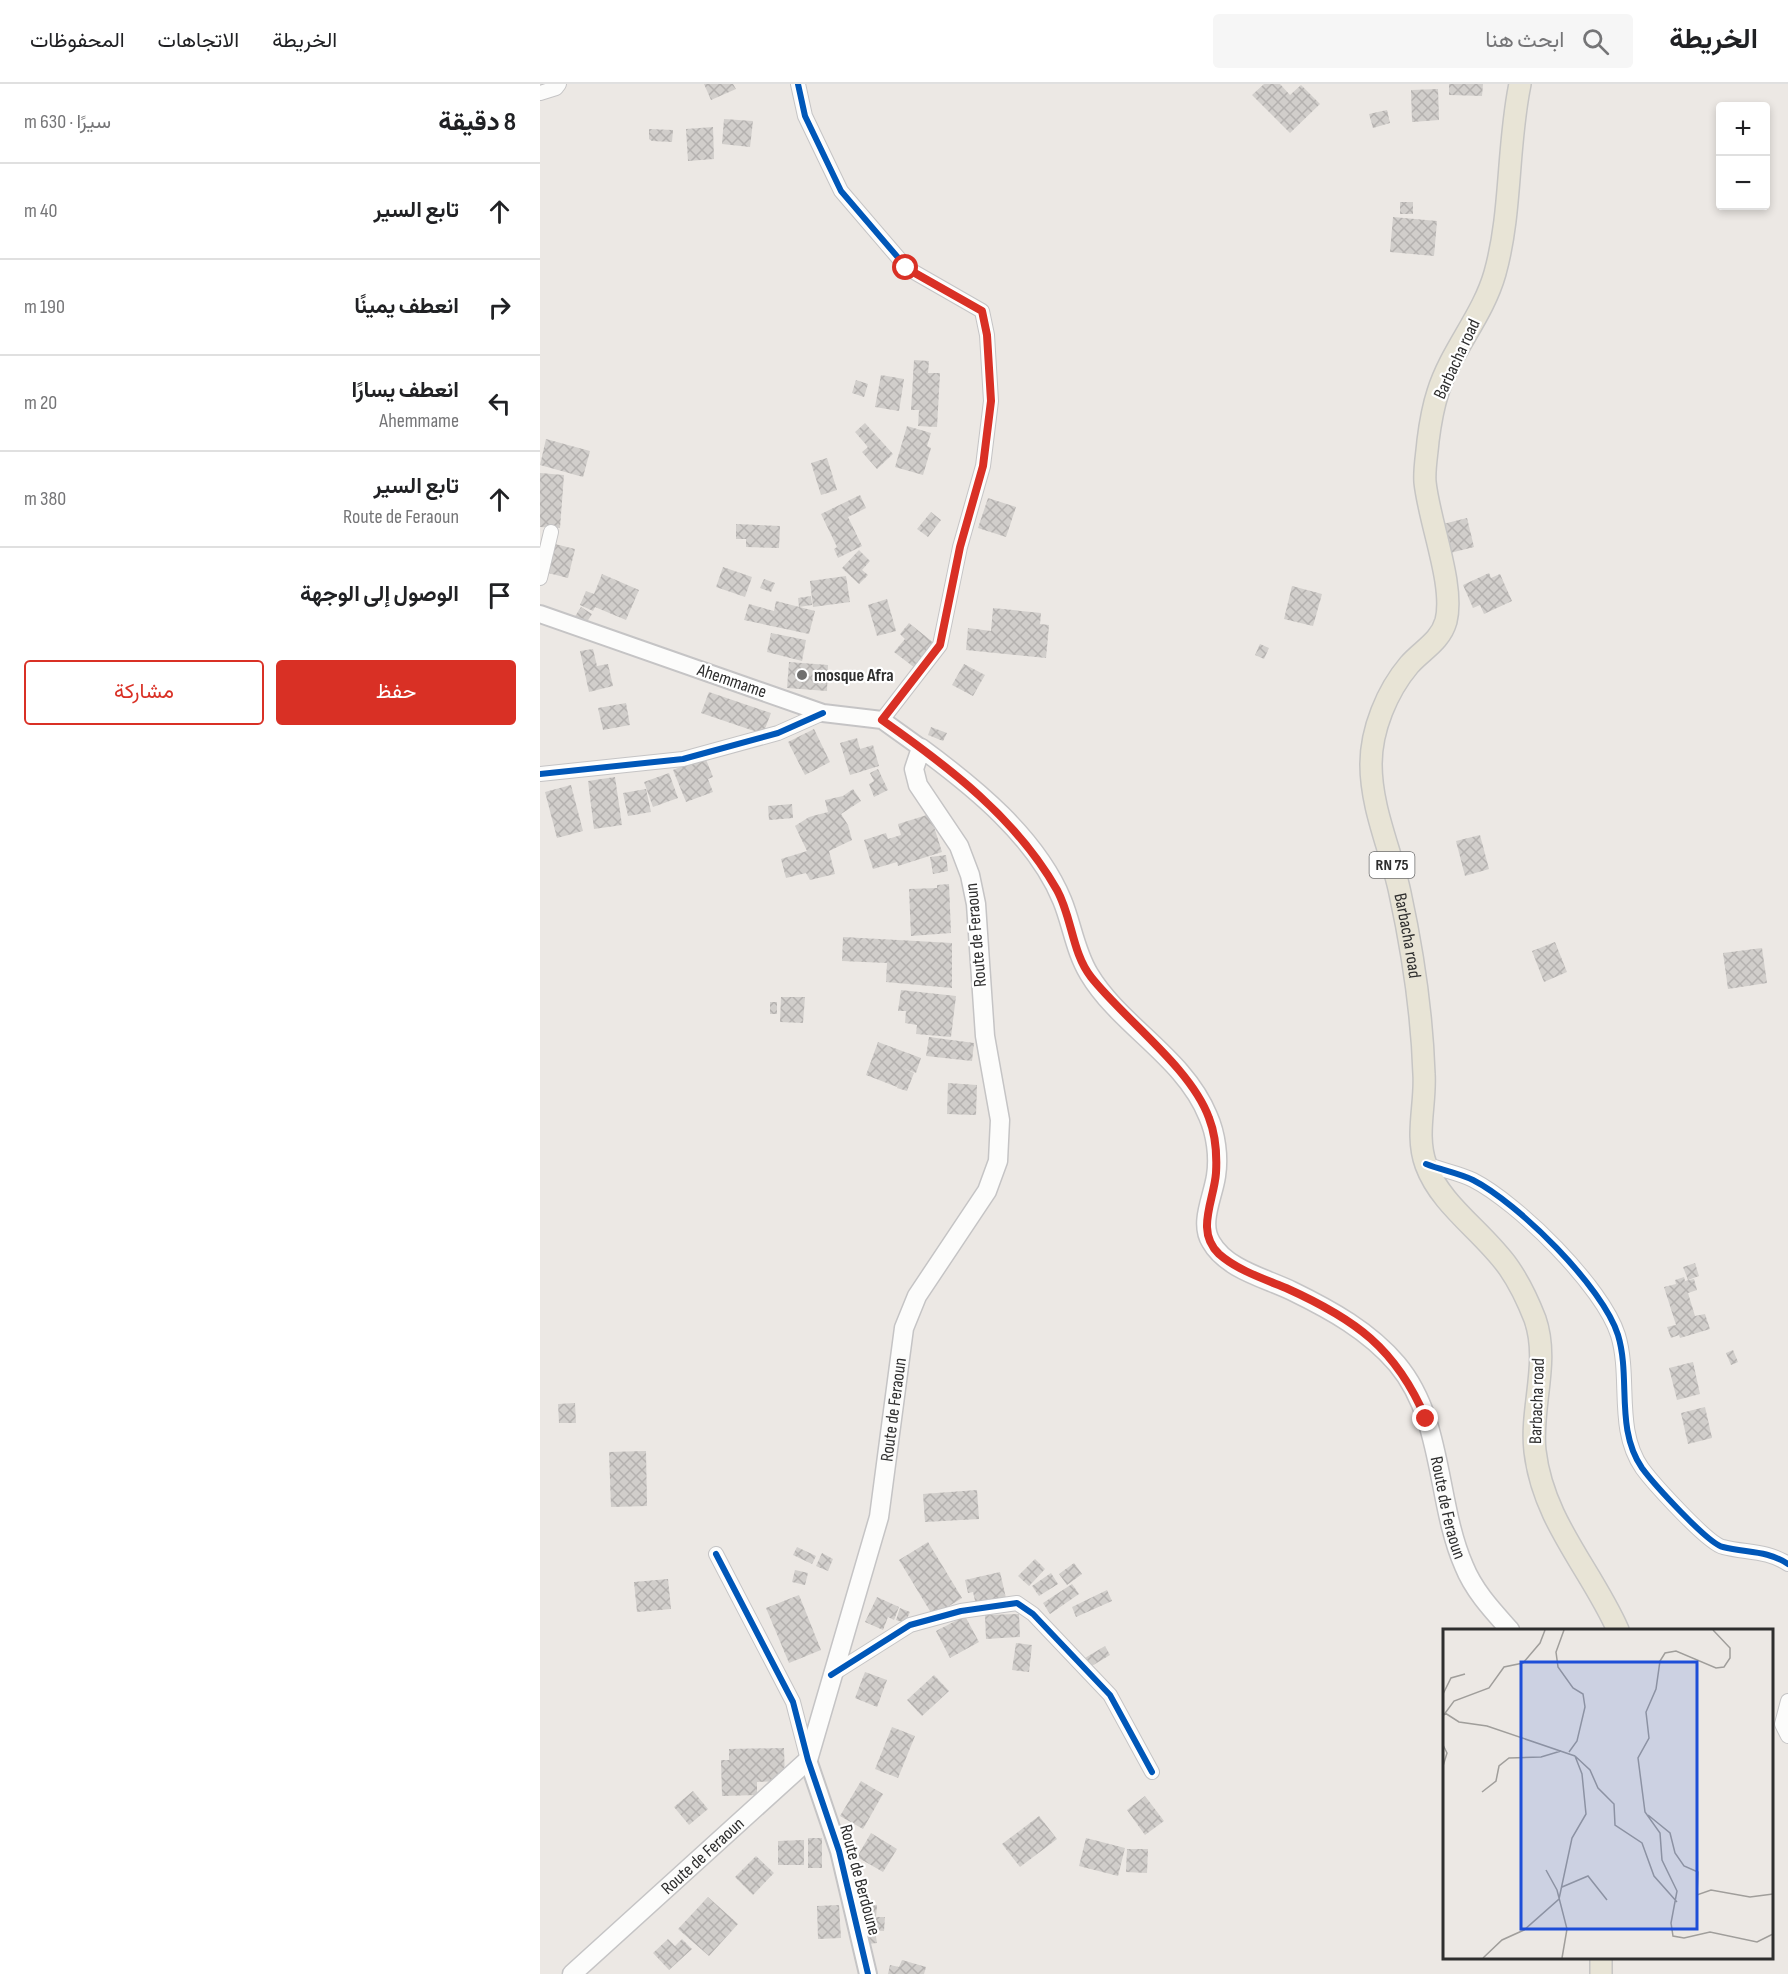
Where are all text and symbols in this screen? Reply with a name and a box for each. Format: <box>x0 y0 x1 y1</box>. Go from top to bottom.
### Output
search box <box>1213 14 1633 68</box>
text: الخريطة <box>1669 23 1758 56</box>
icon: search <box>1579 25 1612 58</box>
text: ابحث هنا <box>1485 27 1564 54</box>
text: المحفوظات <box>30 28 125 53</box>
text: الاتجاهات <box>158 28 239 53</box>
text: الخريطة <box>272 28 337 53</box>
map controls <box>1716 102 1770 210</box>
button: + <box>1716 102 1770 156</box>
text: 8 دقيقة <box>438 107 516 138</box>
text: سيرًا · 630 m <box>24 110 111 134</box>
button: − <box>1716 156 1770 210</box>
icon: ahead <box>483 195 516 228</box>
text: تابع السير <box>374 197 459 224</box>
text: 40 m <box>24 199 57 223</box>
route start <box>892 254 918 280</box>
icon: right <box>483 291 516 324</box>
text: انعطف يمينًا <box>354 293 459 320</box>
text: 190 m <box>24 295 65 319</box>
street label: Barbacha road <box>1429 316 1485 402</box>
text: انعطف يسارًا <box>351 377 459 404</box>
icon: left <box>483 387 516 420</box>
text: 20 m <box>24 391 57 415</box>
text: Ahemmame <box>379 409 459 433</box>
text: تابع السير <box>374 473 459 500</box>
icon: ahead <box>483 483 516 516</box>
text: 380 m <box>24 487 66 511</box>
text: Route de Feraoun <box>343 505 459 529</box>
icon: arrive <box>483 579 516 612</box>
text: الوصول إلى الوجهة <box>300 581 459 608</box>
street label: Ahemmame <box>694 659 769 703</box>
button: مشاركة <box>24 660 264 725</box>
button: حفظ <box>276 660 516 725</box>
place label: mosque Afra <box>814 665 894 686</box>
marker: mosque Afra <box>795 668 809 682</box>
road number: RN 75 <box>1370 852 1414 878</box>
street label: Route de Feraoun <box>961 882 991 988</box>
street label: Barbacha road <box>1390 891 1426 979</box>
street label: Route de Feraoun <box>876 1356 910 1463</box>
street label: Barbacha road <box>1525 1358 1549 1444</box>
route end <box>1412 1405 1438 1431</box>
street label: Route de Feraoun <box>1426 1454 1471 1562</box>
inset map <box>1443 1629 1773 1959</box>
street label: Route de Feraoun <box>657 1813 748 1899</box>
street label: Route de Berdoune <box>835 1822 885 1938</box>

